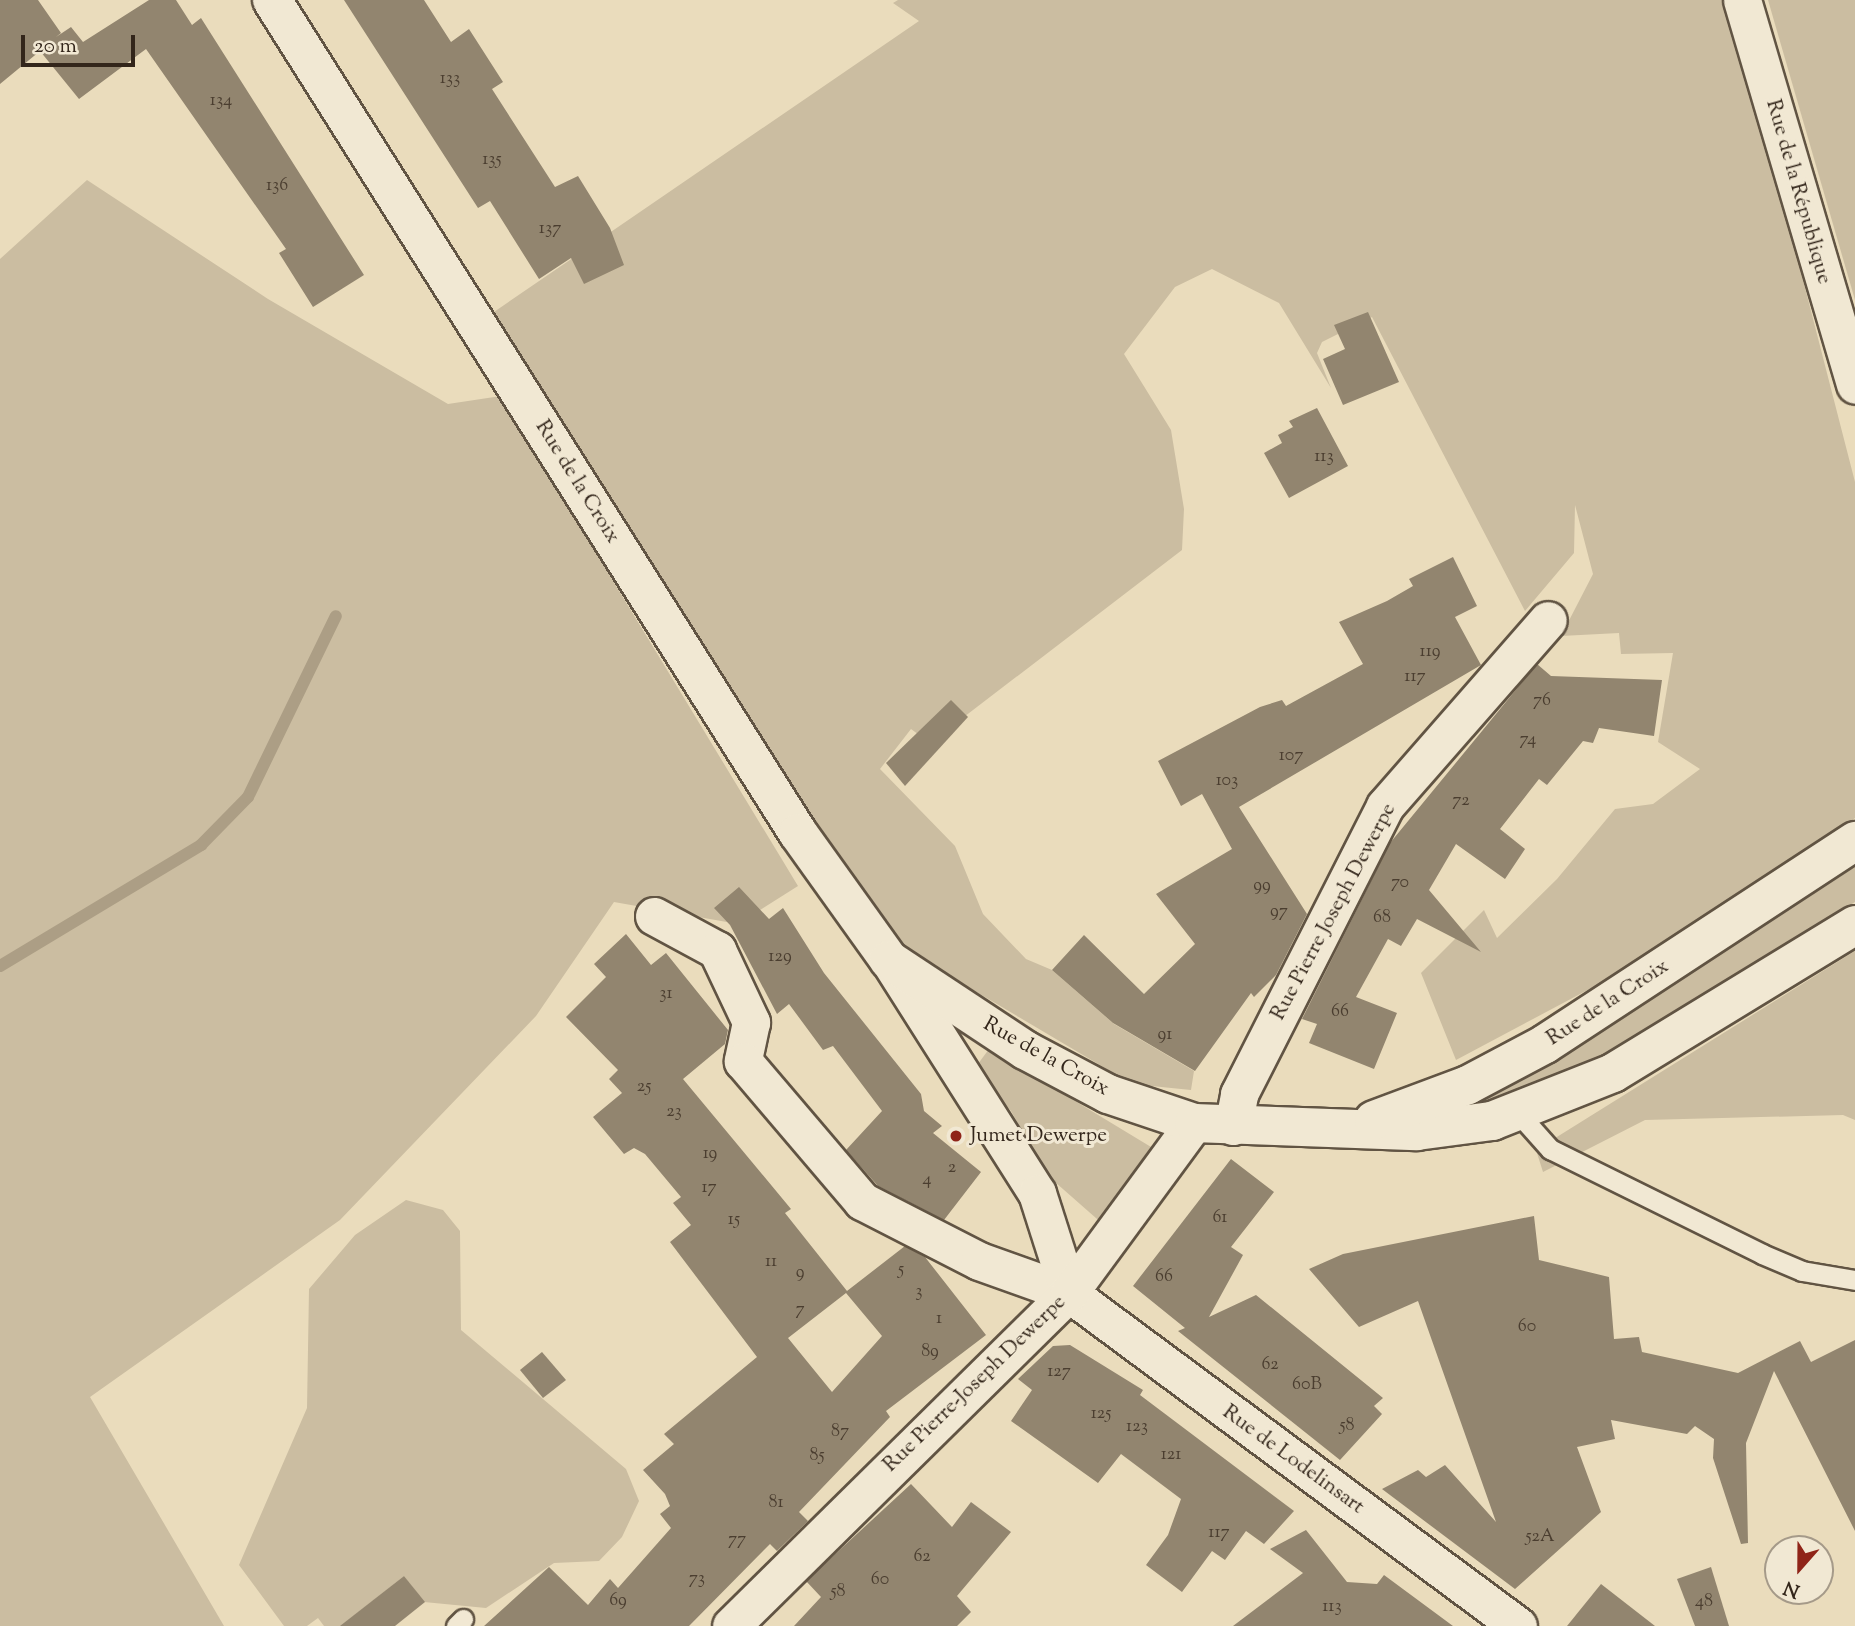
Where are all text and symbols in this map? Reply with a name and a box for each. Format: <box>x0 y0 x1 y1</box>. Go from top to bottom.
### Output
scale bar <box>24 21 138 65</box>
text: 20 m <box>34 32 77 62</box>
house number: 133 <box>440 68 460 90</box>
house number: 134 <box>210 90 232 112</box>
street label: Rue de la République <box>1760 97 1836 287</box>
house number: 135 <box>482 149 502 171</box>
house number: 136 <box>266 175 288 197</box>
house number: 137 <box>539 218 561 240</box>
street label: Rue de la Croix <box>529 416 625 548</box>
house number: 113 <box>1314 446 1334 468</box>
house number: 119 <box>1420 641 1440 663</box>
house number: 117 <box>1404 666 1426 688</box>
house number: 76 <box>1533 690 1551 712</box>
house number: 74 <box>1520 729 1536 751</box>
house number: 107 <box>1279 745 1303 767</box>
house number: 103 <box>1216 770 1238 792</box>
house number: 72 <box>1452 790 1470 812</box>
street label: Rue Pierre Joseph Dewerpe <box>1266 799 1402 1025</box>
house number: 70 <box>1391 872 1409 894</box>
house number: 99 <box>1253 875 1271 897</box>
house number: 97 <box>1270 901 1288 923</box>
house number: 68 <box>1373 907 1391 929</box>
house number: 129 <box>768 946 792 968</box>
street label: Rue de la Croix <box>1542 954 1674 1052</box>
house number: 31 <box>659 983 673 1005</box>
house number: 66 <box>1331 1001 1349 1023</box>
street label: Rue de la Croix <box>979 1012 1113 1102</box>
house number: 91 <box>1158 1024 1172 1046</box>
house number: 25 <box>637 1076 651 1098</box>
house number: 23 <box>666 1101 682 1123</box>
place label: Jumet Dewerpe <box>970 1123 1107 1149</box>
marker: Jumet Dewerpe <box>948 1128 964 1144</box>
house number: 19 <box>703 1143 717 1165</box>
house number: 2 <box>948 1157 956 1179</box>
house number: 4 <box>922 1169 932 1191</box>
house number: 17 <box>701 1177 717 1199</box>
house number: 61 <box>1213 1207 1227 1229</box>
house number: 15 <box>728 1209 740 1231</box>
house number: 11 <box>765 1251 777 1273</box>
house number: 5 <box>898 1259 904 1281</box>
house number: 9 <box>796 1262 804 1284</box>
house number: 66 <box>1155 1266 1173 1288</box>
house number: 3 <box>915 1281 923 1303</box>
street label: Rue Pierre-Joseph Dewerpe <box>878 1290 1072 1478</box>
house number: 7 <box>795 1299 805 1321</box>
house number: 1 <box>936 1308 942 1330</box>
house number: 60 <box>1518 1316 1536 1338</box>
house number: 89 <box>921 1341 939 1363</box>
house number: 62 <box>1261 1354 1279 1376</box>
house number: 127 <box>1047 1361 1071 1383</box>
house number: 60B <box>1292 1374 1322 1396</box>
street label: Rue de Lodelinsart <box>1217 1400 1369 1520</box>
house number: 125 <box>1091 1403 1111 1425</box>
house number: 58 <box>1339 1415 1355 1437</box>
house number: 123 <box>1126 1416 1148 1438</box>
house number: 87 <box>831 1421 849 1443</box>
house number: 121 <box>1161 1444 1181 1466</box>
house number: 85 <box>809 1445 825 1467</box>
house number: 81 <box>768 1492 784 1514</box>
house number: 117 <box>1208 1522 1230 1544</box>
house number: 52A <box>1525 1526 1555 1548</box>
house number: 77 <box>728 1529 746 1551</box>
north arrow <box>1764 1535 1834 1605</box>
house number: 62 <box>913 1546 931 1568</box>
house number: 73 <box>689 1568 705 1590</box>
house number: 60 <box>871 1569 889 1591</box>
text: N <box>1780 1573 1804 1604</box>
house number: 58 <box>830 1581 846 1603</box>
house number: 69 <box>609 1590 627 1612</box>
house number: 48 <box>1695 1591 1713 1613</box>
house number: 113 <box>1322 1596 1342 1618</box>

